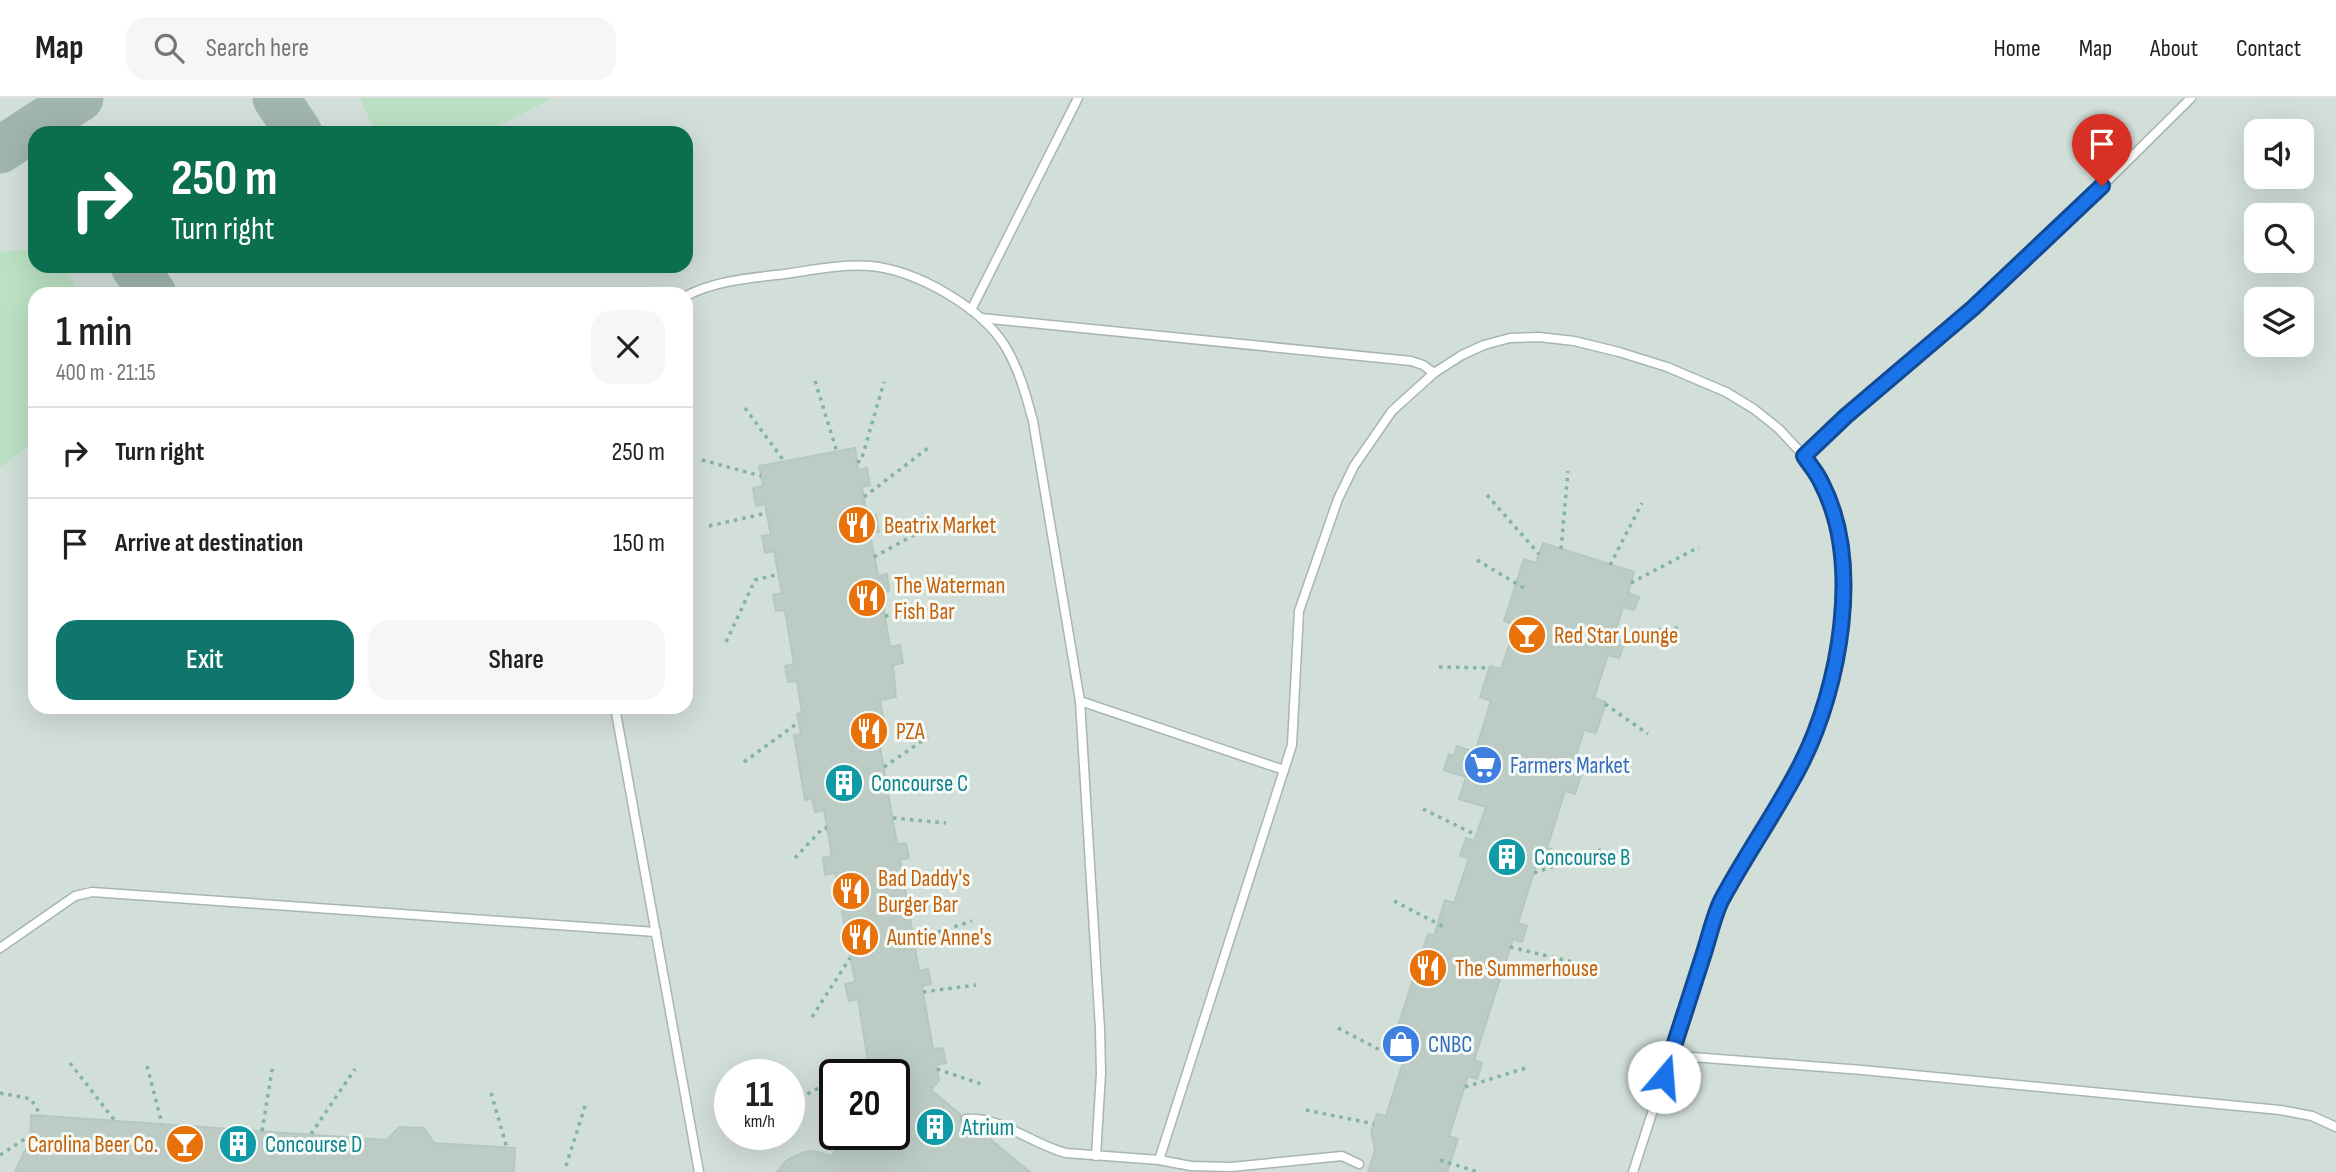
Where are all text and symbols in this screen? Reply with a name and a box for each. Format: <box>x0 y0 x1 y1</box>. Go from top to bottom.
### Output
search box <box>126 17 616 80</box>
text: Map <box>35 28 84 68</box>
icon: search <box>150 29 188 67</box>
text: Search here <box>206 33 309 64</box>
text: Home <box>1993 34 2041 63</box>
text: Map <box>2079 34 2112 63</box>
text: About <box>2150 34 2198 63</box>
text: Contact <box>2236 34 2301 63</box>
pin <box>2072 114 2132 186</box>
map controls <box>2244 119 2314 357</box>
button: sound <box>2244 119 2314 189</box>
icon: arrive <box>2083 125 2121 163</box>
text: 250 m <box>171 150 277 209</box>
icon: right <box>56 154 147 245</box>
button: search <box>2244 203 2314 273</box>
text: Turn right <box>171 210 275 249</box>
button: layers <box>2244 287 2314 357</box>
text: 1 min <box>56 307 132 358</box>
button: close <box>591 310 665 384</box>
text: 400 m · 21:15 <box>56 359 156 387</box>
icon: right <box>56 434 94 472</box>
text: Turn right <box>115 437 204 468</box>
text: 250 m <box>611 437 665 468</box>
restaurant icon: Beatrix Market <box>836 504 878 546</box>
place label: Beatrix Market <box>884 512 996 540</box>
icon: arrive <box>56 525 94 563</box>
text: Arrive at destination <box>115 528 303 559</box>
text: 150 m <box>613 528 665 559</box>
place label: The Waterman Fish Bar <box>894 572 1005 626</box>
restaurant icon: The Waterman Fish Bar <box>846 577 888 619</box>
bar icon: Red Star Lounge <box>1506 614 1548 656</box>
button: Exit <box>56 620 354 700</box>
button: Share <box>368 620 665 700</box>
place label: Red Star Lounge <box>1554 622 1678 650</box>
restaurant icon: PZA <box>848 710 890 752</box>
place label: PZA <box>896 718 925 746</box>
supermarket icon: Farmers Market <box>1462 744 1504 786</box>
place label: Farmers Market <box>1510 752 1630 780</box>
building icon: Concourse C <box>823 762 865 804</box>
place label: Concourse C <box>871 770 968 798</box>
building icon: Concourse B <box>1486 836 1528 878</box>
place label: Concourse B <box>1534 844 1630 872</box>
place label: Bad Daddy's Burger Bar <box>878 865 970 919</box>
restaurant icon: Bad Daddy's Burger Bar <box>830 870 872 912</box>
restaurant icon: Auntie Anne's <box>839 916 881 958</box>
place label: Auntie Anne's <box>886 924 992 952</box>
restaurant icon: The Summerhouse <box>1407 947 1449 989</box>
place label: The Summerhouse <box>1455 955 1598 983</box>
shop icon: CNBC <box>1380 1023 1422 1065</box>
place label: CNBC <box>1428 1031 1472 1059</box>
position arrow <box>1627 1040 1701 1114</box>
speed limit sign: 20 <box>819 1059 910 1150</box>
text: 11 <box>746 1074 773 1117</box>
building icon: Atrium <box>914 1106 956 1148</box>
text: km/h <box>744 1111 775 1132</box>
place label: Atrium <box>961 1114 1014 1142</box>
bar icon: Carolina Beer Co. <box>164 1123 206 1165</box>
building icon: Concourse D <box>217 1123 259 1165</box>
place label: Carolina Beer Co. <box>28 1131 158 1159</box>
place label: Concourse D <box>265 1131 362 1159</box>

